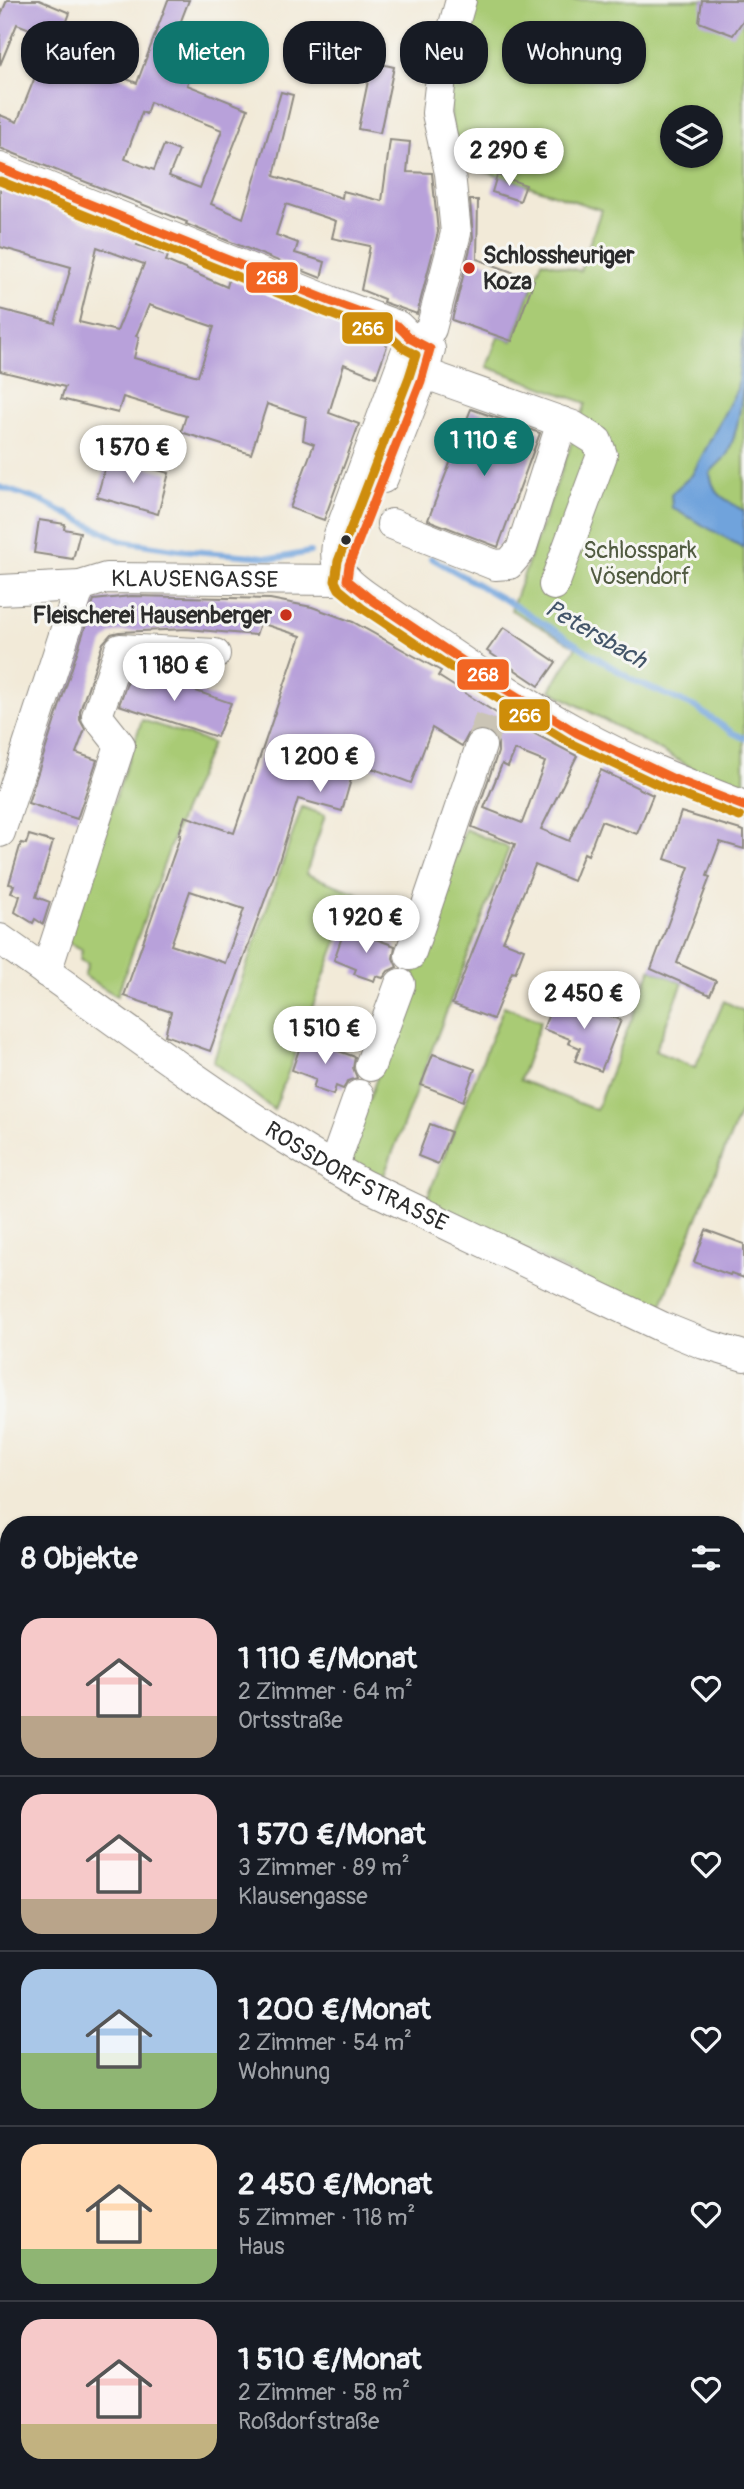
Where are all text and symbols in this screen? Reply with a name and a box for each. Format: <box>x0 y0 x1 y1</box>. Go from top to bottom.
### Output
chip: Kaufen <box>21 21 139 84</box>
chip: Mieten <box>153 21 269 84</box>
chip: Filter <box>283 21 386 84</box>
chip: Neu <box>400 21 488 84</box>
chip: Wohnung <box>502 21 646 84</box>
map controls <box>660 105 723 168</box>
button: layers <box>660 105 723 168</box>
pin: 2 290 € <box>444 128 574 188</box>
text: 2 290 € <box>470 136 548 165</box>
place label: Schlossheuriger Koza <box>483 241 635 296</box>
marker: Schlossheuriger Koza <box>461 260 477 276</box>
line badge: 268 <box>245 261 299 294</box>
text: 268 <box>256 266 288 290</box>
line badge: 266 <box>341 311 394 345</box>
text: 266 <box>352 317 384 341</box>
pin: 1 110 € <box>419 419 549 478</box>
pin: 1 570 € <box>68 426 198 485</box>
text: 1 110 € <box>450 426 518 455</box>
text: 1 570 € <box>96 433 170 462</box>
unlabelled marker <box>339 533 353 547</box>
park label: Schlosspark Vösendorf <box>583 536 697 591</box>
street label: KLAUSENGASSE <box>111 564 279 594</box>
water label: Petersbach <box>540 594 653 676</box>
place label: Fleischerei Hausenberger <box>32 601 273 630</box>
marker: Fleischerei Hausenberger <box>278 607 294 623</box>
pin: 1 180 € <box>109 644 239 703</box>
text: 1 180 € <box>139 651 209 680</box>
line badge: 268 <box>456 658 510 691</box>
text: 268 <box>467 663 499 687</box>
line badge: 266 <box>498 698 551 732</box>
text: 266 <box>509 704 541 728</box>
pin: 1 200 € <box>255 734 385 794</box>
text: 1 200 € <box>281 742 359 771</box>
pin: 1 920 € <box>301 895 431 955</box>
text: 1 920 € <box>329 903 403 932</box>
pin: 2 450 € <box>519 972 649 1031</box>
text: 2 450 € <box>544 979 624 1008</box>
pin: 1 510 € <box>260 1006 390 1066</box>
text: 1 510 € <box>289 1014 361 1043</box>
street label: ROSSDORFSTRASSE <box>259 1115 453 1238</box>
icon: filters <box>687 1539 725 1577</box>
text: 8 Objekte <box>21 1540 138 1577</box>
text: 1 110 €/Monat <box>238 1640 417 1677</box>
icon: home <box>77 1646 161 1730</box>
icon: heart <box>687 1669 725 1707</box>
text: 2 Zimmer · 64 m² <box>238 1677 413 1706</box>
text: Ortsstraße <box>238 1706 343 1735</box>
text: 1 570 €/Monat <box>238 1816 425 1853</box>
icon: home <box>77 1822 161 1906</box>
icon: heart <box>687 1845 725 1883</box>
text: 3 Zimmer · 89 m² <box>238 1853 410 1882</box>
text: Klausengasse <box>238 1882 368 1911</box>
text: 1 200 €/Monat <box>238 1991 431 2028</box>
icon: home <box>77 1997 161 2081</box>
icon: heart <box>687 2020 725 2058</box>
text: 2 Zimmer · 54 m² <box>238 2028 412 2057</box>
text: Wohnung <box>238 2057 330 2086</box>
text: 2 450 €/Monat <box>238 2166 432 2203</box>
icon: home <box>77 2172 161 2256</box>
icon: heart <box>687 2195 725 2233</box>
text: 5 Zimmer · 118 m² <box>238 2203 415 2232</box>
text: Haus <box>238 2232 285 2261</box>
text: 1 510 €/Monat <box>238 2341 421 2378</box>
icon: home <box>77 2347 161 2431</box>
icon: heart <box>687 2370 725 2408</box>
text: 2 Zimmer · 58 m² <box>238 2378 410 2407</box>
text: Roßdorfstraße <box>238 2407 379 2436</box>

